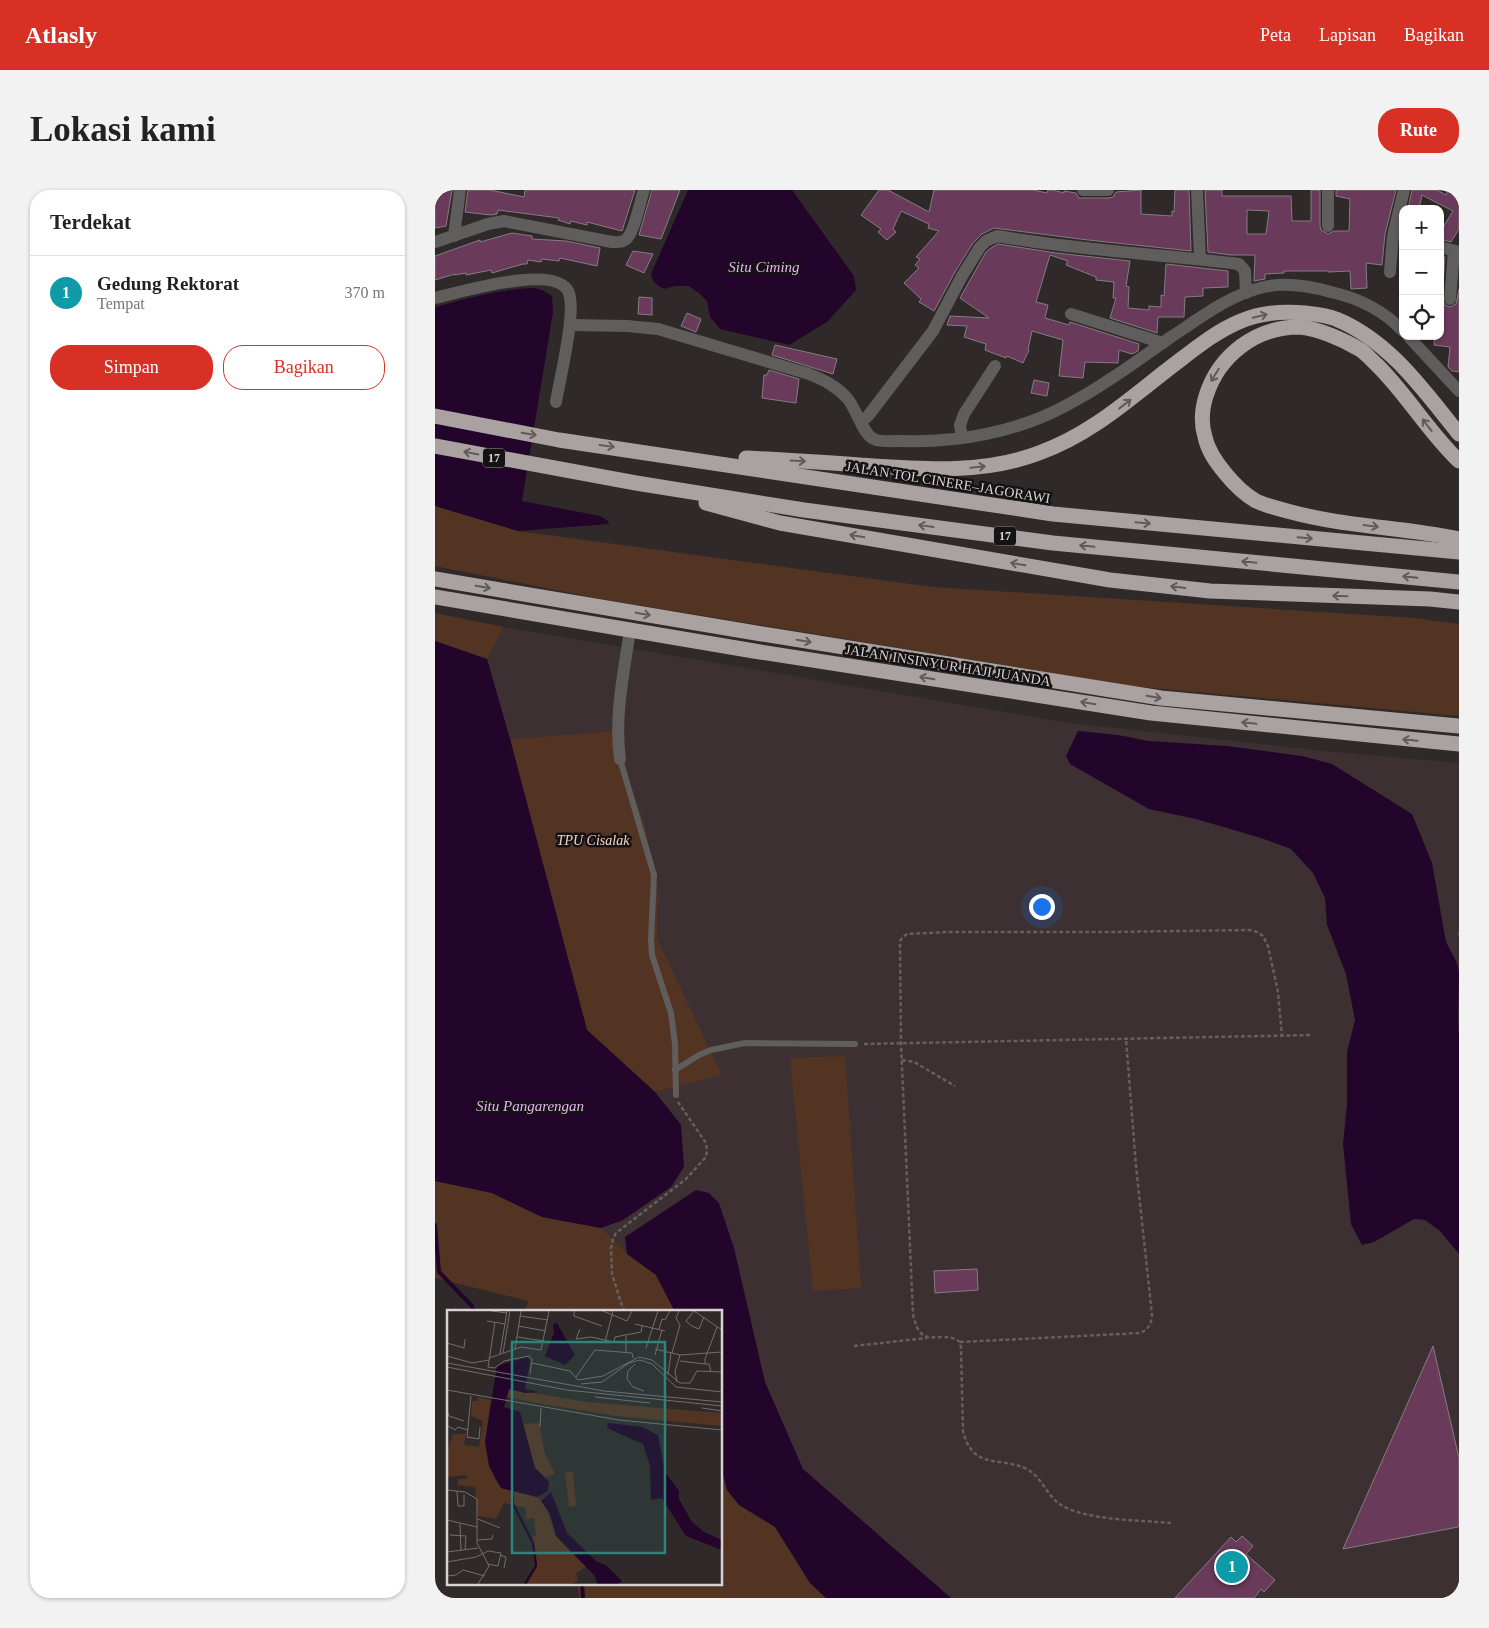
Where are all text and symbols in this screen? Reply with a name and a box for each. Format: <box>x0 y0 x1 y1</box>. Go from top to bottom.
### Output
text: Atlasly <box>25 22 97 48</box>
text: Peta <box>1260 25 1291 45</box>
text: Lapisan <box>1319 25 1376 45</box>
text: Bagikan <box>1404 25 1464 45</box>
button: Rute <box>1378 108 1459 153</box>
text: Lokasi kami <box>30 110 216 149</box>
map controls <box>1399 205 1444 340</box>
button: + <box>1399 205 1444 250</box>
text: Terdekat <box>50 210 131 234</box>
button: − <box>1399 250 1444 295</box>
water label: Situ Ciming <box>728 259 800 275</box>
text: Gedung Rektorat <box>97 273 239 294</box>
text: 1 <box>62 284 70 301</box>
text: 370 m <box>345 284 385 301</box>
text: Tempat <box>97 295 145 312</box>
button: locate <box>1399 295 1444 340</box>
one-way arrow <box>1251 311 1267 320</box>
button: Simpan <box>50 345 213 390</box>
button: Bagikan <box>223 345 385 390</box>
one-way arrow <box>1210 367 1220 381</box>
one-way arrow <box>1118 398 1131 409</box>
one-way arrow <box>1422 419 1433 432</box>
one-way arrow <box>521 430 537 440</box>
one-way arrow <box>599 442 615 452</box>
one-way arrow <box>463 448 479 458</box>
road number: 17 <box>483 448 505 468</box>
one-way arrow <box>790 457 806 466</box>
street label: JALAN TOL CINERE–JAGORAWI <box>844 459 1052 506</box>
one-way arrow <box>970 462 986 472</box>
one-way arrow <box>1135 518 1151 527</box>
one-way arrow <box>918 521 934 531</box>
one-way arrow <box>1363 522 1379 532</box>
road number: 17 <box>994 526 1016 546</box>
one-way arrow <box>850 531 866 541</box>
one-way arrow <box>1297 533 1313 543</box>
one-way arrow <box>1079 541 1095 551</box>
one-way arrow <box>1241 557 1257 567</box>
one-way arrow <box>1010 558 1026 568</box>
one-way arrow <box>1403 573 1419 582</box>
one-way arrow <box>1171 582 1187 592</box>
one-way arrow <box>475 583 491 593</box>
one-way arrow <box>1333 591 1349 601</box>
one-way arrow <box>635 610 651 620</box>
one-way arrow <box>795 636 811 646</box>
street label: JALAN INSINYUR HAJI JUANDA <box>844 642 1053 689</box>
one-way arrow <box>919 672 935 682</box>
one-way arrow <box>1146 692 1162 702</box>
one-way arrow <box>1080 697 1096 707</box>
one-way arrow <box>1241 718 1257 728</box>
one-way arrow <box>1403 735 1419 745</box>
park label: TPU Cisalak <box>557 833 630 848</box>
your location <box>1029 894 1055 920</box>
water label: Situ Pangarengan <box>476 1098 584 1114</box>
inset map <box>447 1310 723 1586</box>
pin: 1 <box>1216 1548 1248 1586</box>

